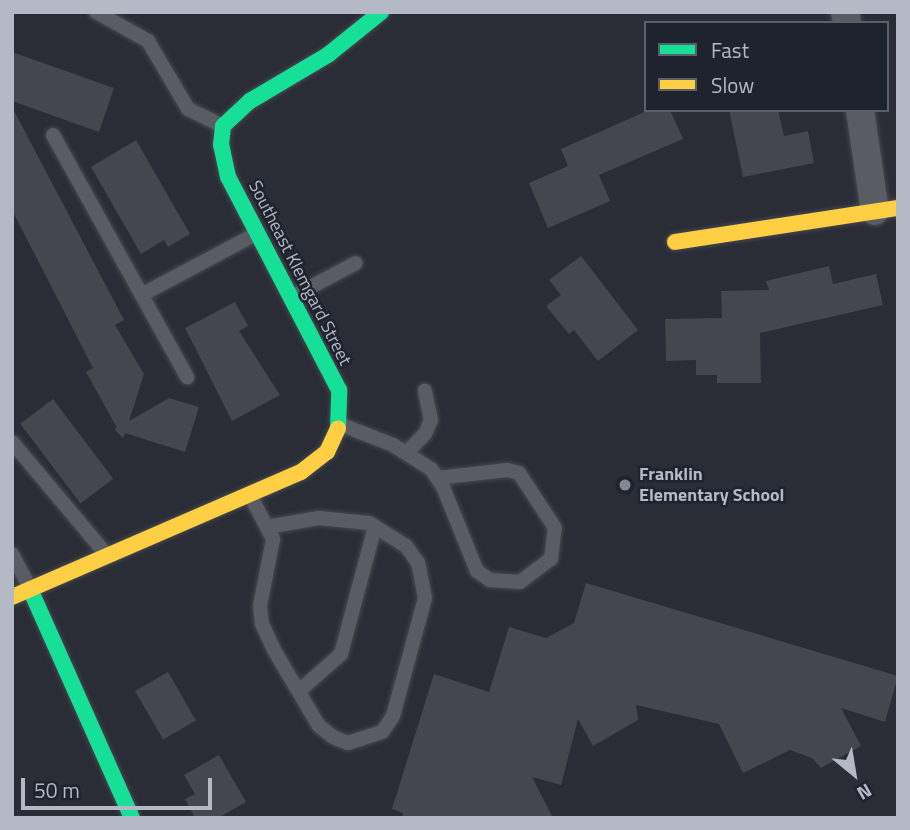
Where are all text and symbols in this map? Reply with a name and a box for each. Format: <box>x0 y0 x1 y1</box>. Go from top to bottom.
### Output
legend <box>644 21 889 112</box>
text: Fast <box>711 34 749 66</box>
text: Slow <box>711 69 754 101</box>
street label: Southeast Klemgard Street <box>244 177 356 369</box>
place label: Franklin Elementary School <box>639 464 784 506</box>
marker: Franklin Elementary School <box>617 477 633 493</box>
north arrow <box>819 739 889 809</box>
scale bar <box>24 764 215 808</box>
text: 50 m <box>34 774 80 806</box>
text: N <box>852 777 878 808</box>

